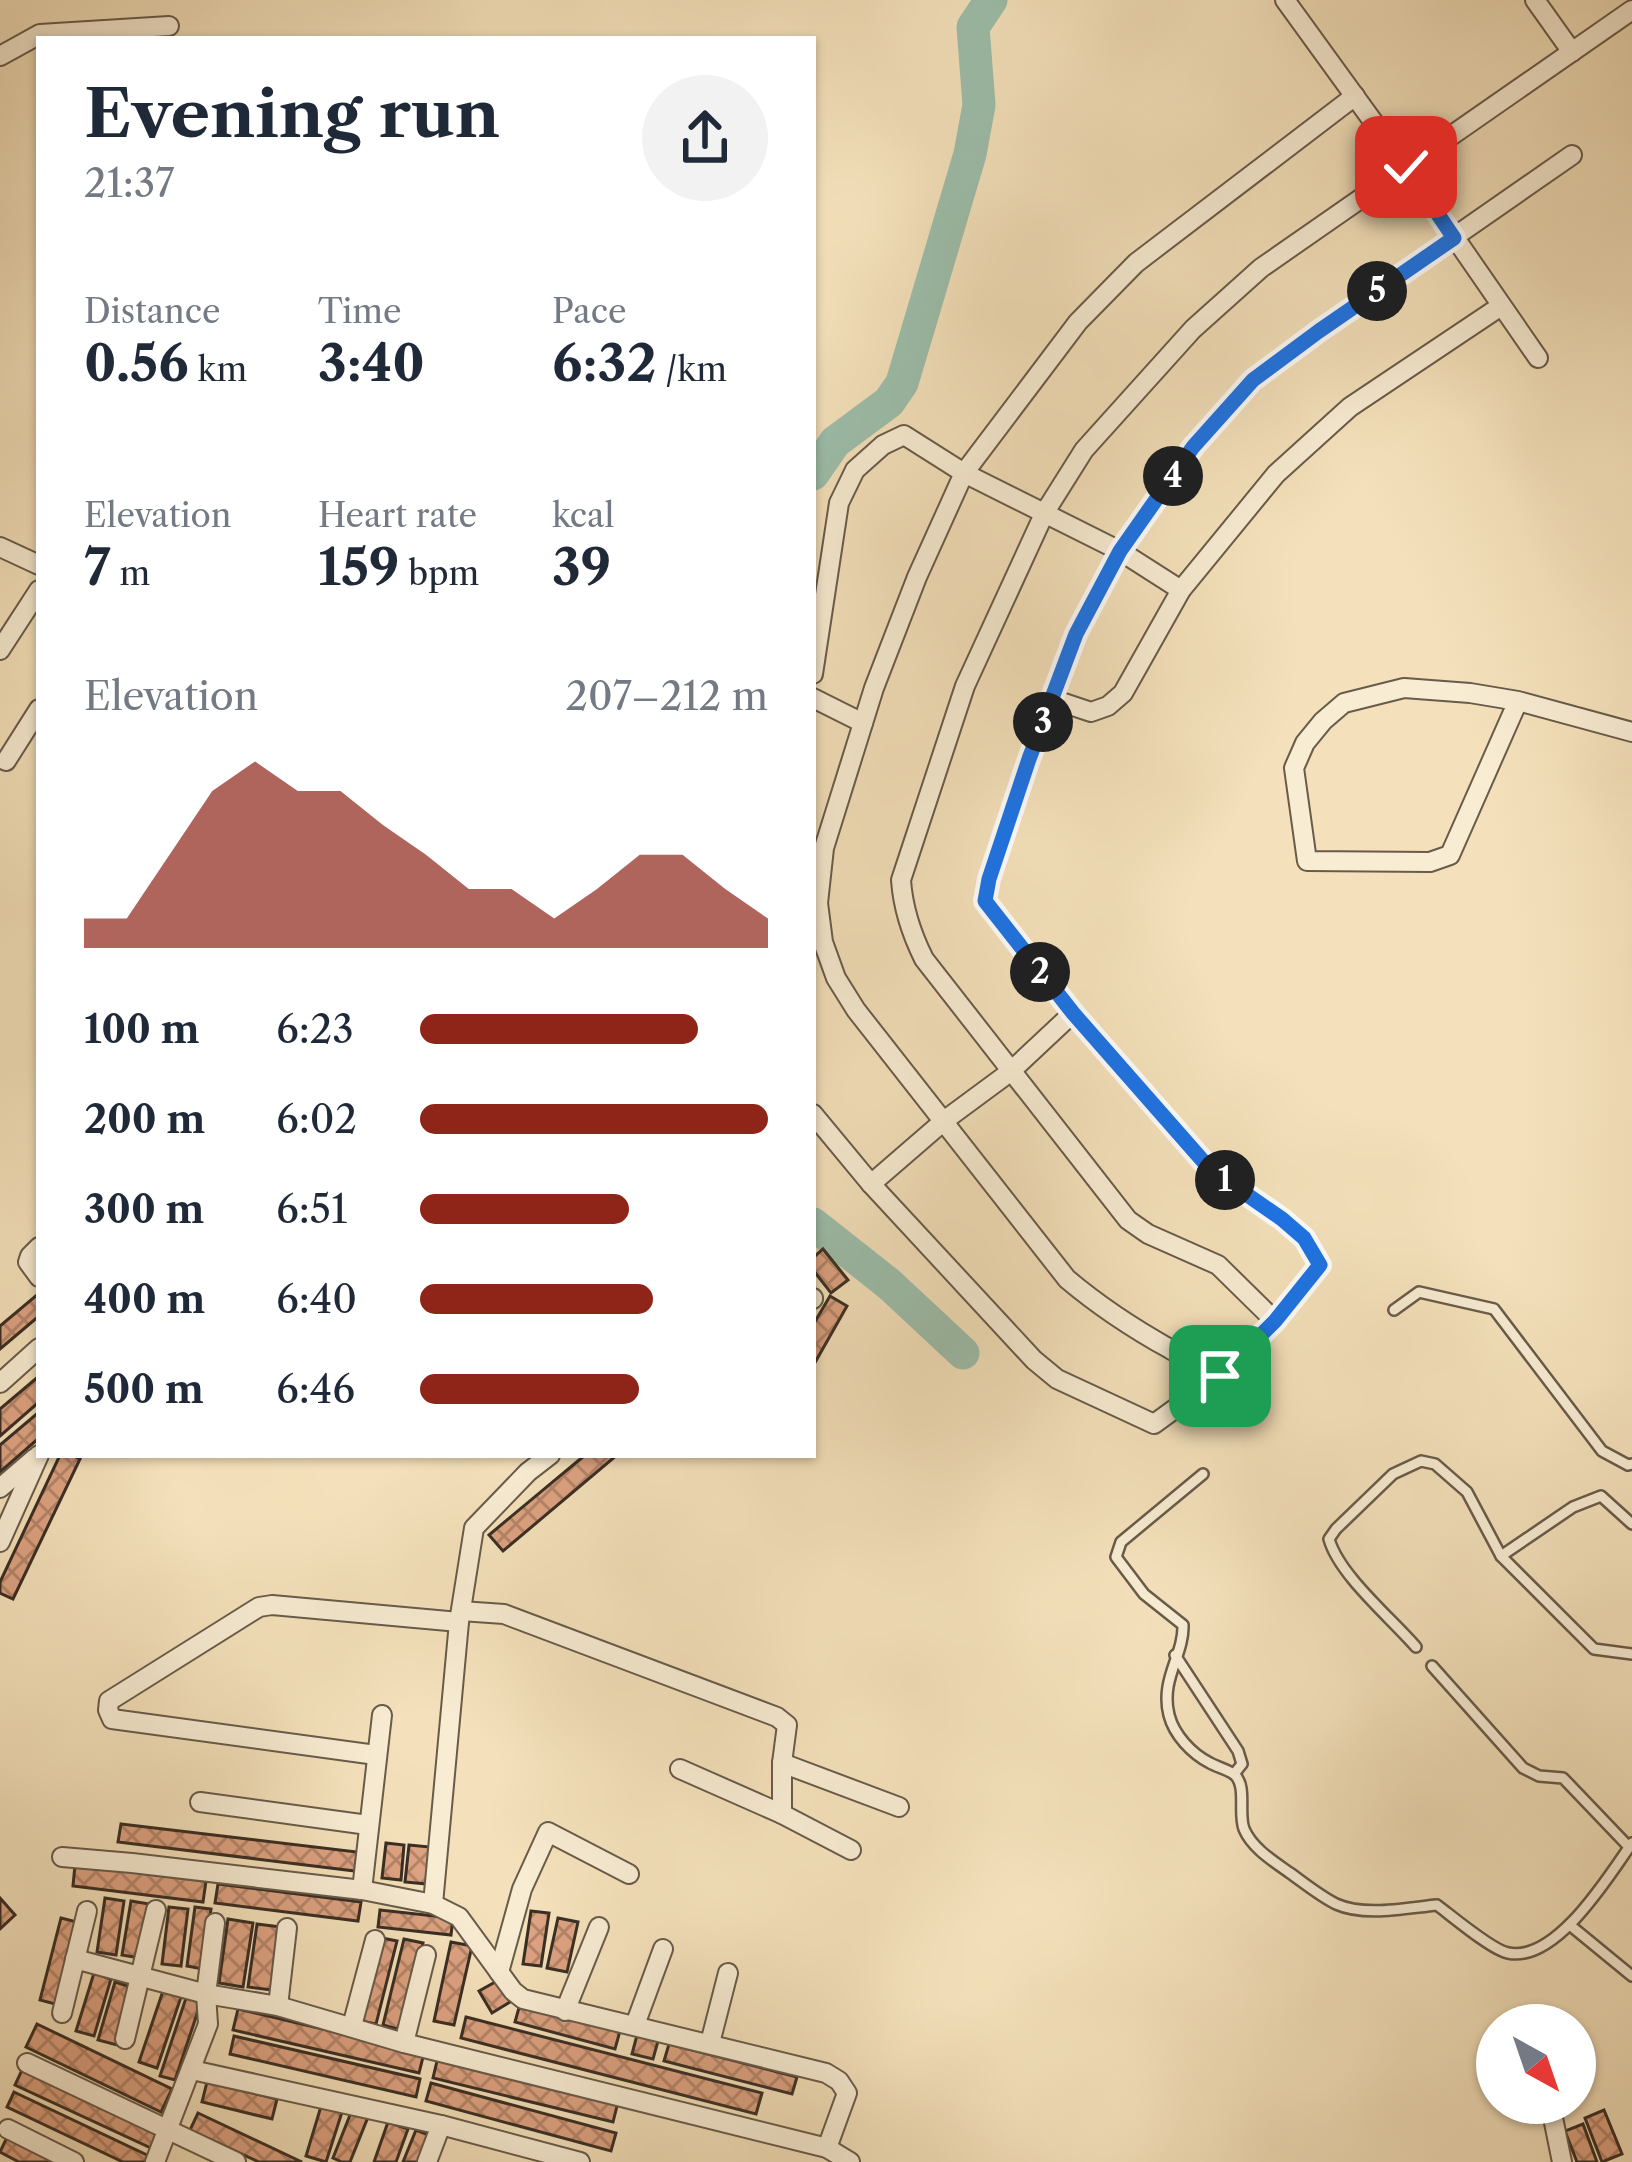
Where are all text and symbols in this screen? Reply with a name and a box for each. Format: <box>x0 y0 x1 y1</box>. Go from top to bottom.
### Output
text: Evening run <box>84 73 500 154</box>
button: share <box>642 75 768 201</box>
pin <box>1355 116 1457 218</box>
icon: check <box>1373 134 1439 200</box>
text: 21:37 <box>84 159 174 207</box>
pin: 5 <box>1347 261 1407 321</box>
text: 5 <box>1368 270 1386 311</box>
text: Distance <box>84 291 221 332</box>
text: Time <box>318 291 401 332</box>
text: Pace <box>552 291 627 332</box>
text: 0.56 <box>84 332 189 394</box>
text: 3:40 <box>318 332 425 394</box>
text: 6:32 <box>552 332 657 394</box>
text: km <box>189 349 247 390</box>
text: /km <box>657 349 727 390</box>
pin: 4 <box>1143 446 1203 506</box>
text: 4 <box>1163 455 1183 496</box>
text: Elevation <box>84 495 231 536</box>
text: Heart rate <box>318 495 477 536</box>
text: kcal <box>552 495 614 536</box>
text: 7 <box>84 536 111 598</box>
text: 159 <box>318 536 400 598</box>
text: 39 <box>552 536 611 598</box>
text: m <box>111 553 150 594</box>
text: bpm <box>400 553 479 594</box>
text: Elevation <box>84 672 258 720</box>
text: 207–212 m <box>566 672 768 720</box>
pin: 3 <box>1013 692 1073 752</box>
text: 3 <box>1034 701 1052 742</box>
pin: 2 <box>1010 942 1070 1002</box>
text: 2 <box>1030 951 1050 992</box>
text: 100 m <box>84 1005 200 1053</box>
text: 6:23 <box>276 1005 354 1053</box>
text: 200 m <box>84 1095 205 1143</box>
text: 6:02 <box>276 1095 357 1143</box>
pin: 1 <box>1195 1150 1255 1210</box>
text: 1 <box>1218 1159 1232 1200</box>
text: 300 m <box>84 1185 204 1233</box>
text: 6:51 <box>276 1185 347 1233</box>
text: 400 m <box>84 1275 205 1323</box>
text: 6:40 <box>276 1275 357 1323</box>
pin <box>1169 1325 1271 1427</box>
icon: arrive <box>1187 1343 1253 1409</box>
text: 500 m <box>84 1365 204 1413</box>
text: 6:46 <box>276 1365 355 1413</box>
north arrow <box>1476 2004 1596 2124</box>
map controls <box>1476 2004 1596 2124</box>

